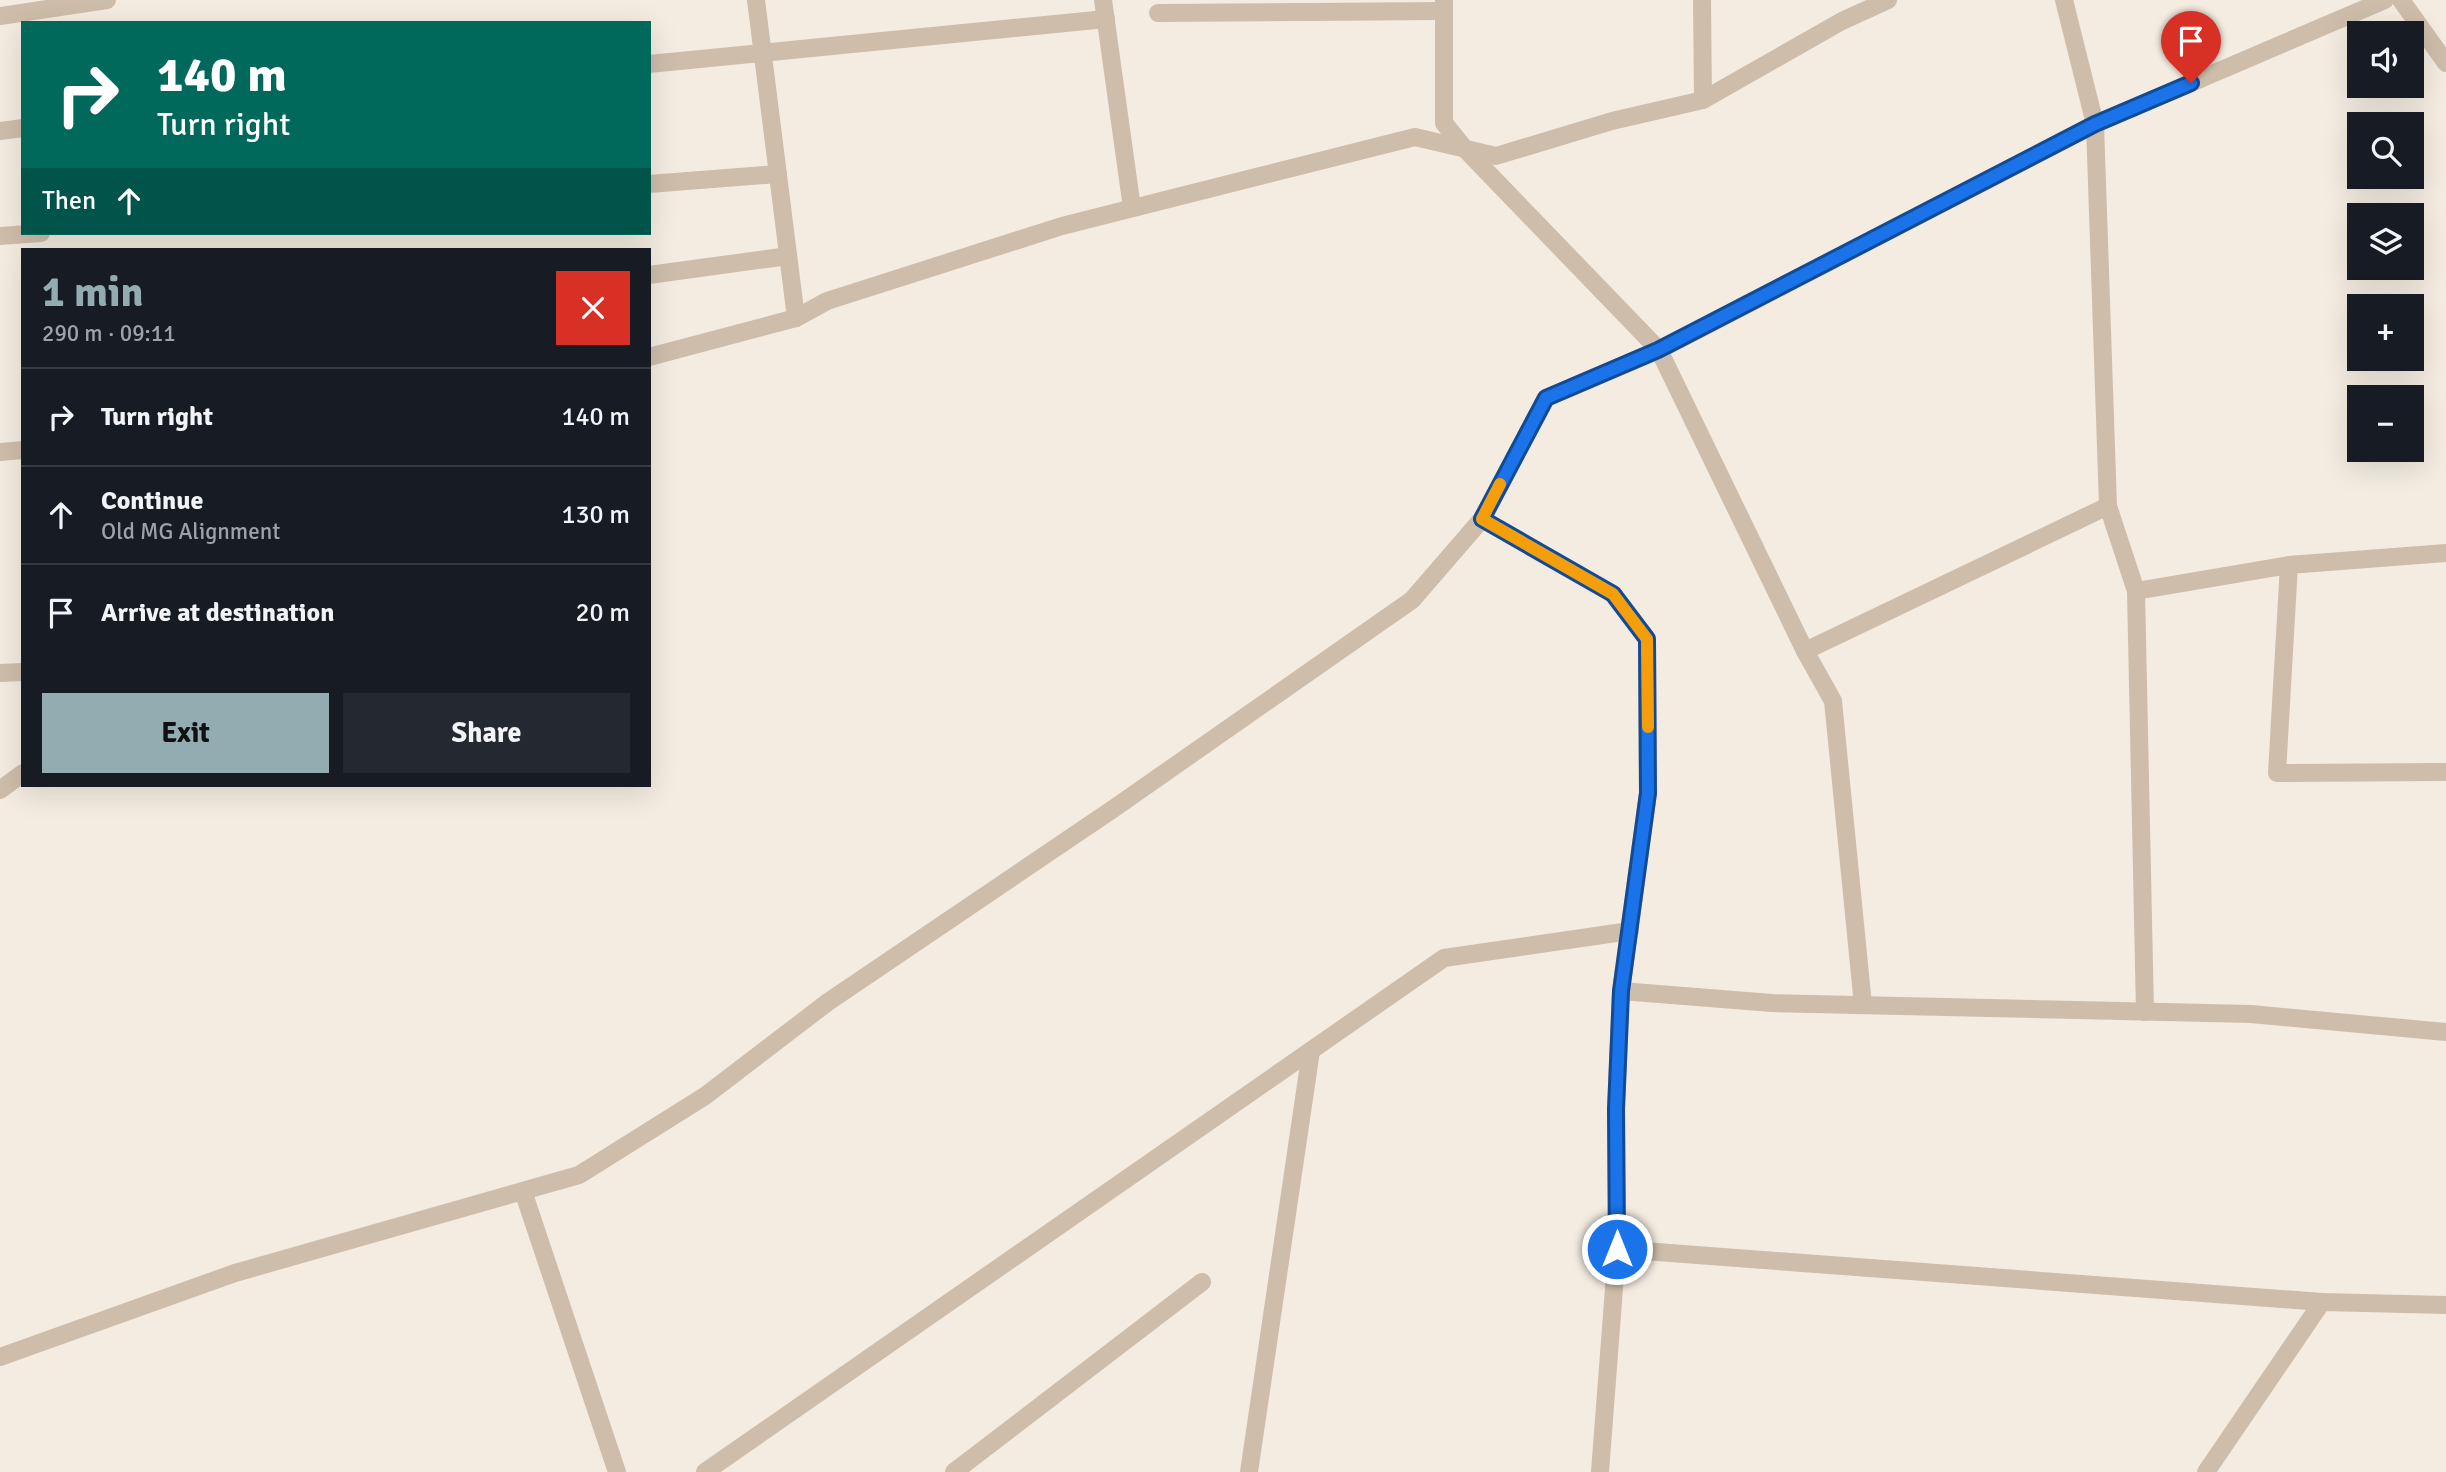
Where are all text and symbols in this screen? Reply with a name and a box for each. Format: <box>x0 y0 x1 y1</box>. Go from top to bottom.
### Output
pin <box>2161 11 2221 83</box>
map controls <box>2347 21 2424 462</box>
button: sound <box>2347 21 2424 98</box>
icon: arrive <box>2172 22 2210 60</box>
text: 140 m <box>157 45 287 105</box>
icon: right <box>42 49 133 140</box>
text: Turn right <box>157 105 290 144</box>
button: search <box>2347 112 2424 189</box>
icon: ahead <box>110 182 148 220</box>
text: Then <box>42 185 96 217</box>
button: layers <box>2347 203 2424 280</box>
text: 1 min <box>42 267 143 318</box>
button: close <box>556 271 630 345</box>
button: + <box>2347 294 2424 371</box>
text: 290 m · 09:11 <box>42 319 176 348</box>
button: − <box>2347 385 2424 462</box>
icon: right <box>42 398 80 436</box>
text: Turn right <box>101 401 213 433</box>
text: 140 m <box>561 401 630 433</box>
text: Continue <box>101 485 203 517</box>
icon: ahead <box>42 496 80 534</box>
text: 130 m <box>561 499 630 531</box>
text: Old MG Alignment <box>101 517 280 546</box>
icon: arrive <box>42 594 80 632</box>
text: Arrive at destination <box>101 597 334 629</box>
text: 20 m <box>575 597 630 629</box>
button: Exit <box>42 693 329 773</box>
button: Share <box>343 693 630 773</box>
position arrow <box>1580 1212 1654 1286</box>

